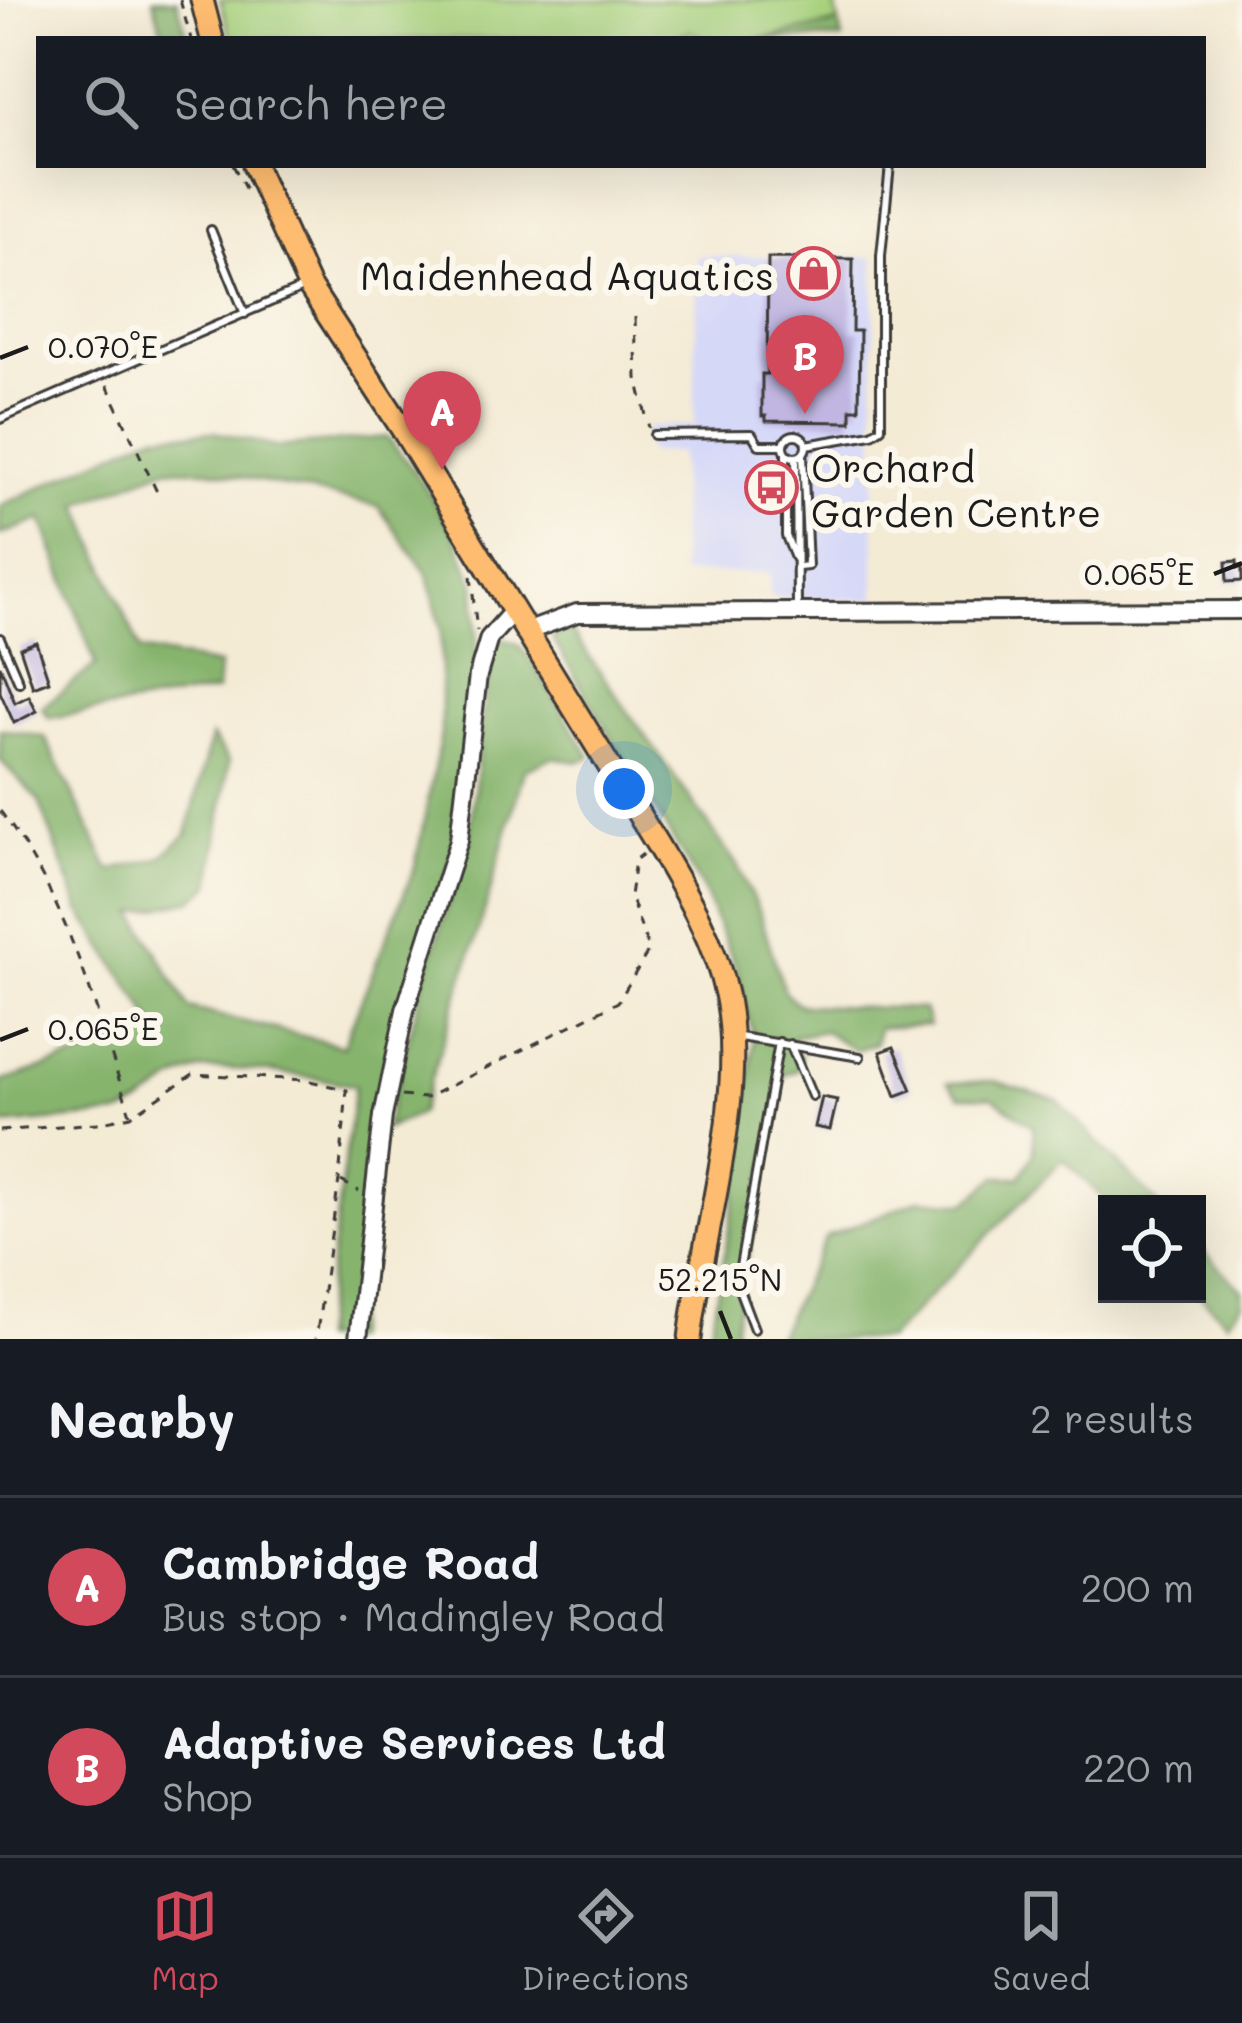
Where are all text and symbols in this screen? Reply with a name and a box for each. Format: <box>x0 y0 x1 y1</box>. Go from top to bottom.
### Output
search box <box>36 36 1206 168</box>
icon: search <box>78 69 144 135</box>
text: Search here <box>174 73 448 131</box>
shop icon: Maidenhead Aquatics <box>785 246 841 302</box>
place label: Maidenhead Aquatics <box>360 249 774 300</box>
pin: B <box>766 315 844 414</box>
text: 0.070°E <box>48 326 158 366</box>
pin: A <box>403 371 481 470</box>
place label: Orchard Garden Centre <box>811 441 1101 537</box>
bus stop icon: Orchard Garden Centre <box>744 460 800 516</box>
text: 0.065°E <box>1084 553 1194 593</box>
your location <box>594 759 654 819</box>
text: 0.065°E <box>48 1008 158 1048</box>
map controls <box>1098 1195 1206 1303</box>
button: locate <box>1098 1195 1206 1303</box>
text: 52.215°N <box>658 1259 782 1299</box>
text: Nearby <box>48 1384 235 1451</box>
text: 2 results <box>1030 1392 1194 1443</box>
text: Cambridge Road <box>162 1532 539 1590</box>
text: A <box>73 1561 101 1612</box>
text: 200 m <box>1081 1561 1194 1612</box>
text: Bus stop · Madingley Road <box>162 1590 664 1641</box>
text: Adaptive Services Ltd <box>162 1712 666 1770</box>
text: B <box>74 1741 100 1792</box>
text: 220 m <box>1083 1741 1194 1792</box>
text: Shop <box>162 1770 253 1821</box>
tab: Map <box>152 1883 219 1998</box>
tab: Directions <box>522 1883 689 1998</box>
tab: Saved <box>993 1883 1090 1998</box>

